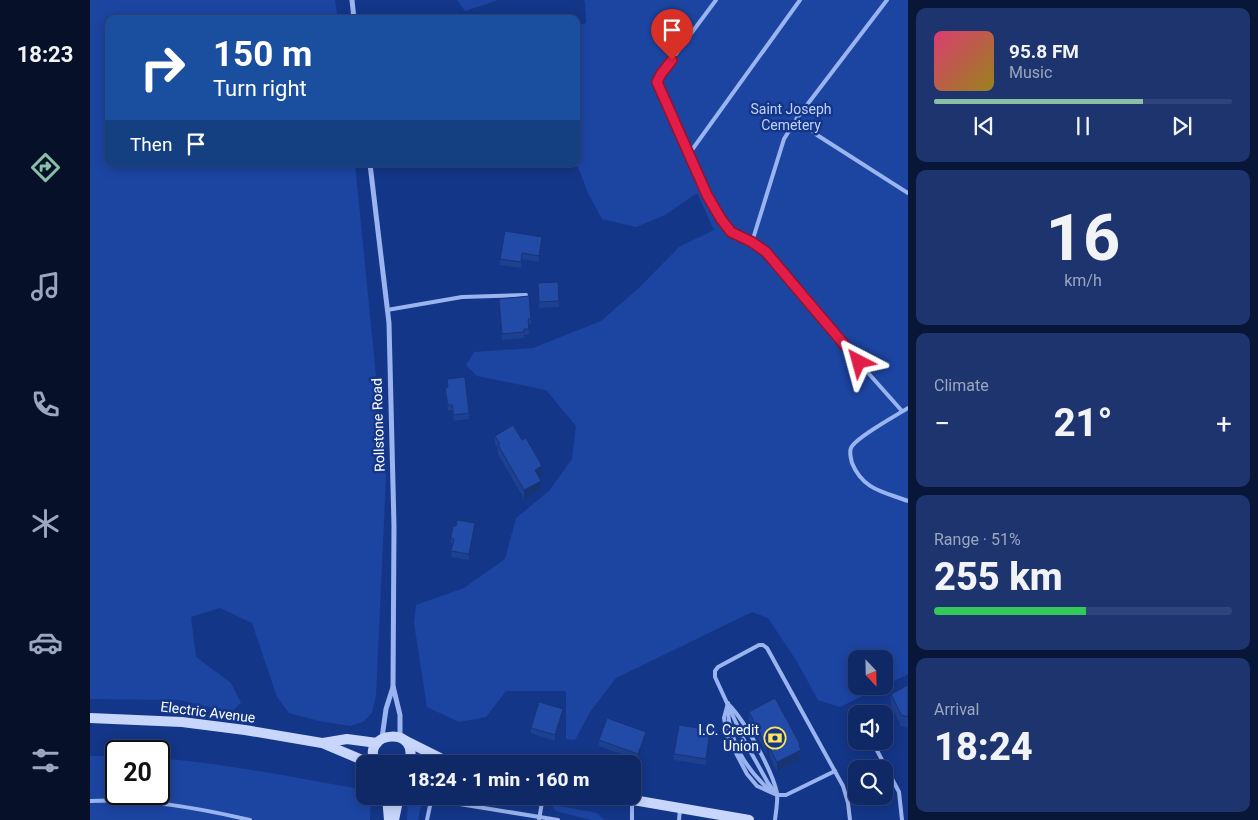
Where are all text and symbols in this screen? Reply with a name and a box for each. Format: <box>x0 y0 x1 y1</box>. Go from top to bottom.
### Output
pin <box>651 9 693 60</box>
icon: arrive <box>658 16 686 44</box>
text: 150 m <box>213 34 312 75</box>
icon: right <box>130 35 195 100</box>
text: 95.8 FM <box>1009 40 1079 63</box>
text: 18:23 <box>17 42 73 67</box>
text: Music <box>1009 63 1052 82</box>
text: Turn right <box>213 76 307 101</box>
park label: Saint Joseph Cemetery <box>750 101 832 133</box>
icon: previous <box>970 112 998 140</box>
icon: pause <box>1069 112 1097 140</box>
icon: next <box>1168 112 1196 140</box>
icon: arrive <box>182 130 210 158</box>
text: Then <box>130 133 172 156</box>
icon: directions <box>28 150 63 185</box>
text: 16 <box>1046 200 1120 276</box>
icon: music <box>28 269 63 304</box>
text: km/h <box>1064 271 1102 290</box>
position arrow <box>832 335 884 387</box>
text: Climate <box>934 376 989 395</box>
street label: Rollstone Road <box>368 378 388 472</box>
icon: phone <box>28 387 63 422</box>
text: 21° <box>1054 401 1112 445</box>
text: − <box>934 407 950 440</box>
text: + <box>1216 407 1232 440</box>
icon: climate <box>28 506 63 541</box>
text: Range · 51% <box>934 530 1021 549</box>
text: 255 km <box>934 555 1063 599</box>
icon: car <box>28 625 63 660</box>
north arrow <box>848 650 892 695</box>
map controls <box>848 650 893 805</box>
street label: Electric Avenue <box>160 698 256 726</box>
text: Arrival <box>934 700 979 719</box>
button: sound <box>848 705 893 750</box>
place label: I.C. Credit Union <box>698 722 759 754</box>
text: 18:24 <box>934 725 1033 769</box>
bank icon: I.C. Credit Union <box>763 726 787 750</box>
speed limit sign: 20 <box>105 740 170 805</box>
icon: filters <box>28 743 63 778</box>
button: search <box>848 760 893 805</box>
text: 18:24 · 1 min · 160 m <box>407 768 590 791</box>

